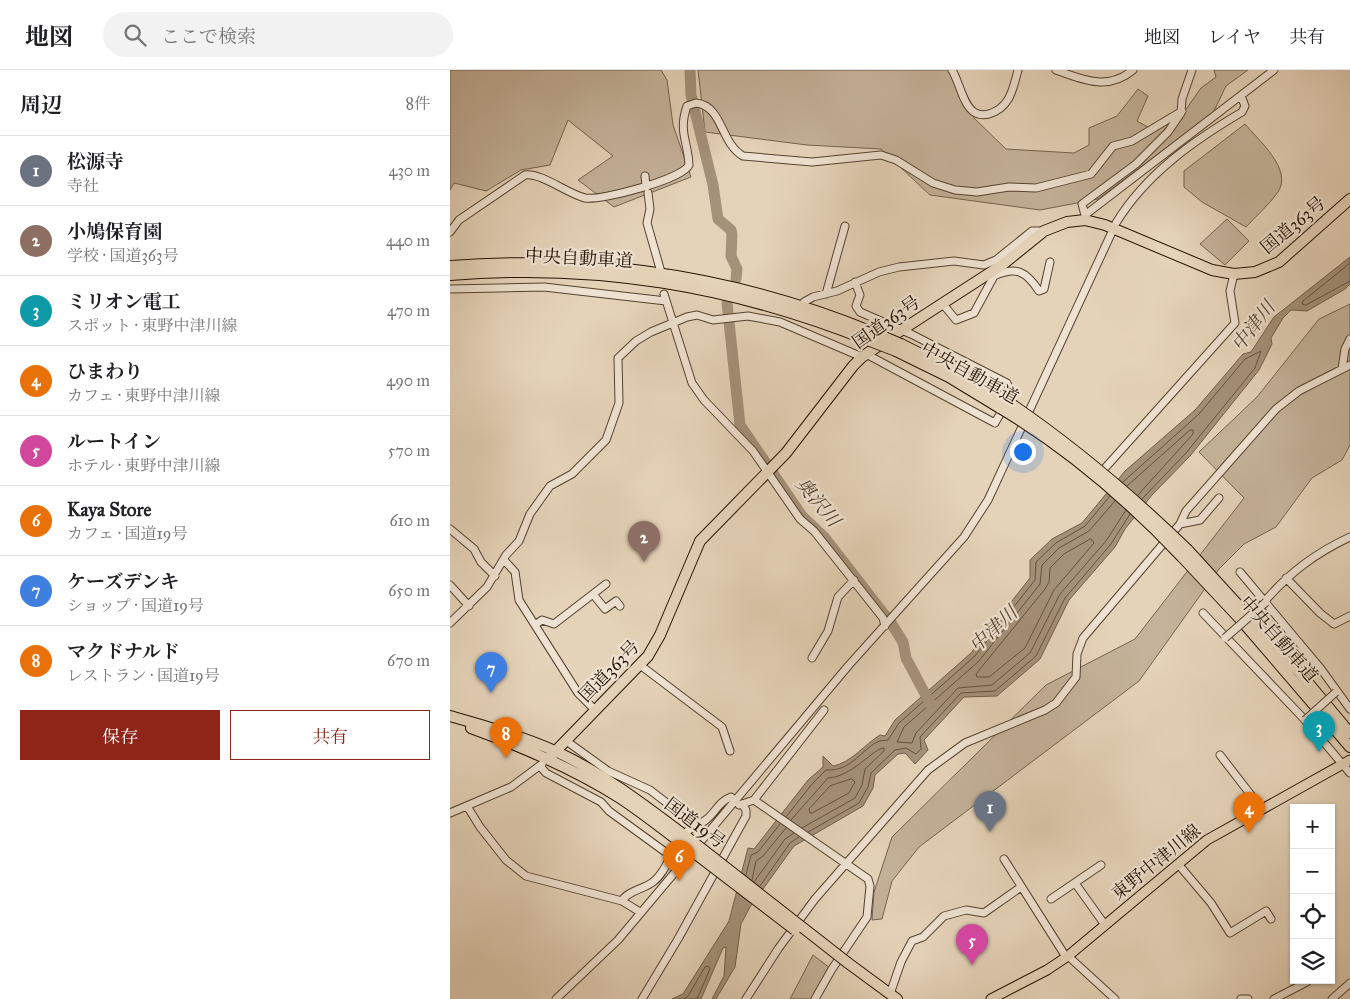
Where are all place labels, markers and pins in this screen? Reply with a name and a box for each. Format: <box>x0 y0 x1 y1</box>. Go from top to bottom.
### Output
pin: 2 <box>628 521 660 562</box>
pin: 7 <box>475 652 507 693</box>
pin: 3 <box>1303 711 1335 752</box>
pin: 8 <box>490 717 522 758</box>
pin: 1 <box>974 791 1006 832</box>
pin: 4 <box>1233 792 1265 833</box>
pin: 6 <box>663 840 695 881</box>
pin: 5 <box>956 924 988 965</box>

